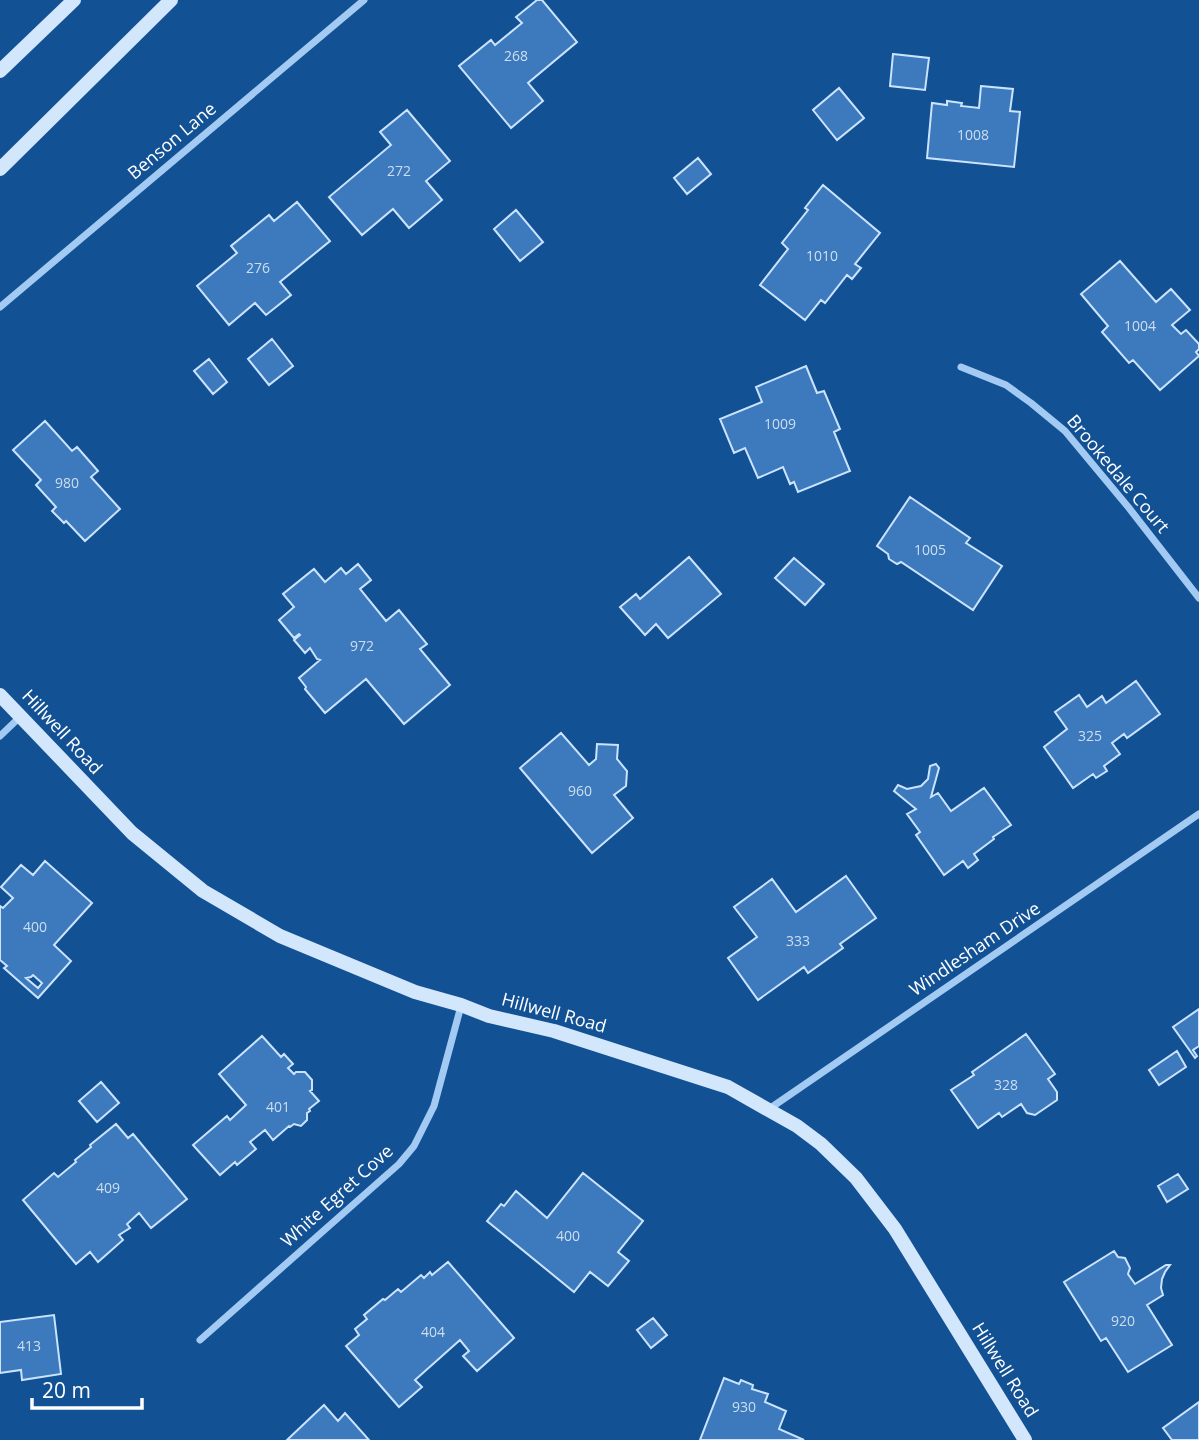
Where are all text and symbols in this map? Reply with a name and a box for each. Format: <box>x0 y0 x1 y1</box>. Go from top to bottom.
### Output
house number: 268 <box>504 46 528 65</box>
street label: Benson Lane <box>122 96 221 184</box>
house number: 1008 <box>957 125 989 144</box>
house number: 272 <box>387 161 411 180</box>
house number: 1010 <box>806 246 838 265</box>
house number: 276 <box>246 258 270 277</box>
house number: 1004 <box>1124 316 1156 335</box>
street label: Brookedale Court <box>1062 409 1175 538</box>
house number: 1009 <box>764 414 796 433</box>
house number: 980 <box>55 473 79 492</box>
house number: 1005 <box>914 540 946 559</box>
house number: 972 <box>350 636 374 655</box>
street label: Hillwell Road <box>17 684 108 779</box>
house number: 325 <box>1078 726 1102 745</box>
house number: 960 <box>568 781 592 800</box>
street label: Windlesham Drive <box>904 895 1045 1001</box>
house number: 400 <box>23 917 47 936</box>
house number: 333 <box>786 931 810 950</box>
street label: Hillwell Road <box>499 987 609 1038</box>
house number: 328 <box>994 1075 1018 1094</box>
house number: 401 <box>266 1097 290 1116</box>
street label: White Egret Cove <box>275 1138 397 1252</box>
house number: 409 <box>96 1178 120 1197</box>
house number: 400 <box>556 1226 580 1245</box>
house number: 920 <box>1111 1311 1135 1330</box>
street label: Hillwell Road <box>967 1317 1045 1421</box>
house number: 404 <box>421 1322 445 1341</box>
house number: 413 <box>17 1336 41 1355</box>
scale bar <box>32 1366 142 1410</box>
text: 20 m <box>42 1376 91 1404</box>
house number: 930 <box>732 1397 756 1416</box>

